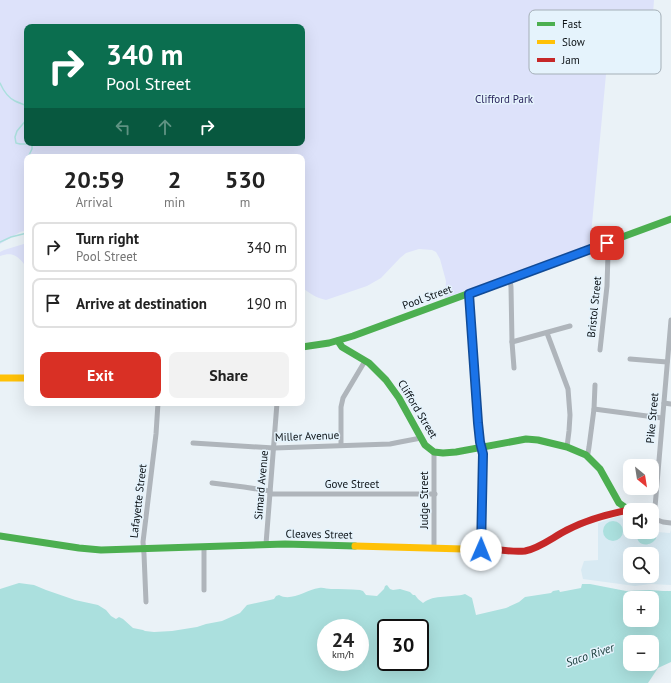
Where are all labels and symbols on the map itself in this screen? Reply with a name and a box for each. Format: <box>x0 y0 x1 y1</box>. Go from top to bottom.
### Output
legend <box>529 10 661 74</box>
text: Fast <box>562 17 582 31</box>
text: Slow <box>562 35 585 49</box>
text: Jam <box>561 53 580 67</box>
park label: Clifford Park <box>475 92 534 106</box>
pin <box>590 226 624 260</box>
street label: Bristol Street <box>584 275 604 338</box>
street label: Pool Street <box>400 281 454 312</box>
street label: Clifford Street <box>395 377 441 441</box>
street label: Pike Street <box>643 392 661 444</box>
street label: Miller Avenue <box>275 428 340 444</box>
street label: Simard Avenue <box>251 449 271 520</box>
north arrow <box>623 459 659 495</box>
street label: Lafayette Street <box>127 463 150 539</box>
street label: Judge Street <box>417 471 431 530</box>
street label: Gove Street <box>325 477 379 491</box>
street label: Cleaves Street <box>285 526 353 542</box>
position arrow <box>460 529 502 571</box>
speed limit sign: 30 <box>377 619 429 671</box>
water label: Saco River <box>564 639 617 670</box>

